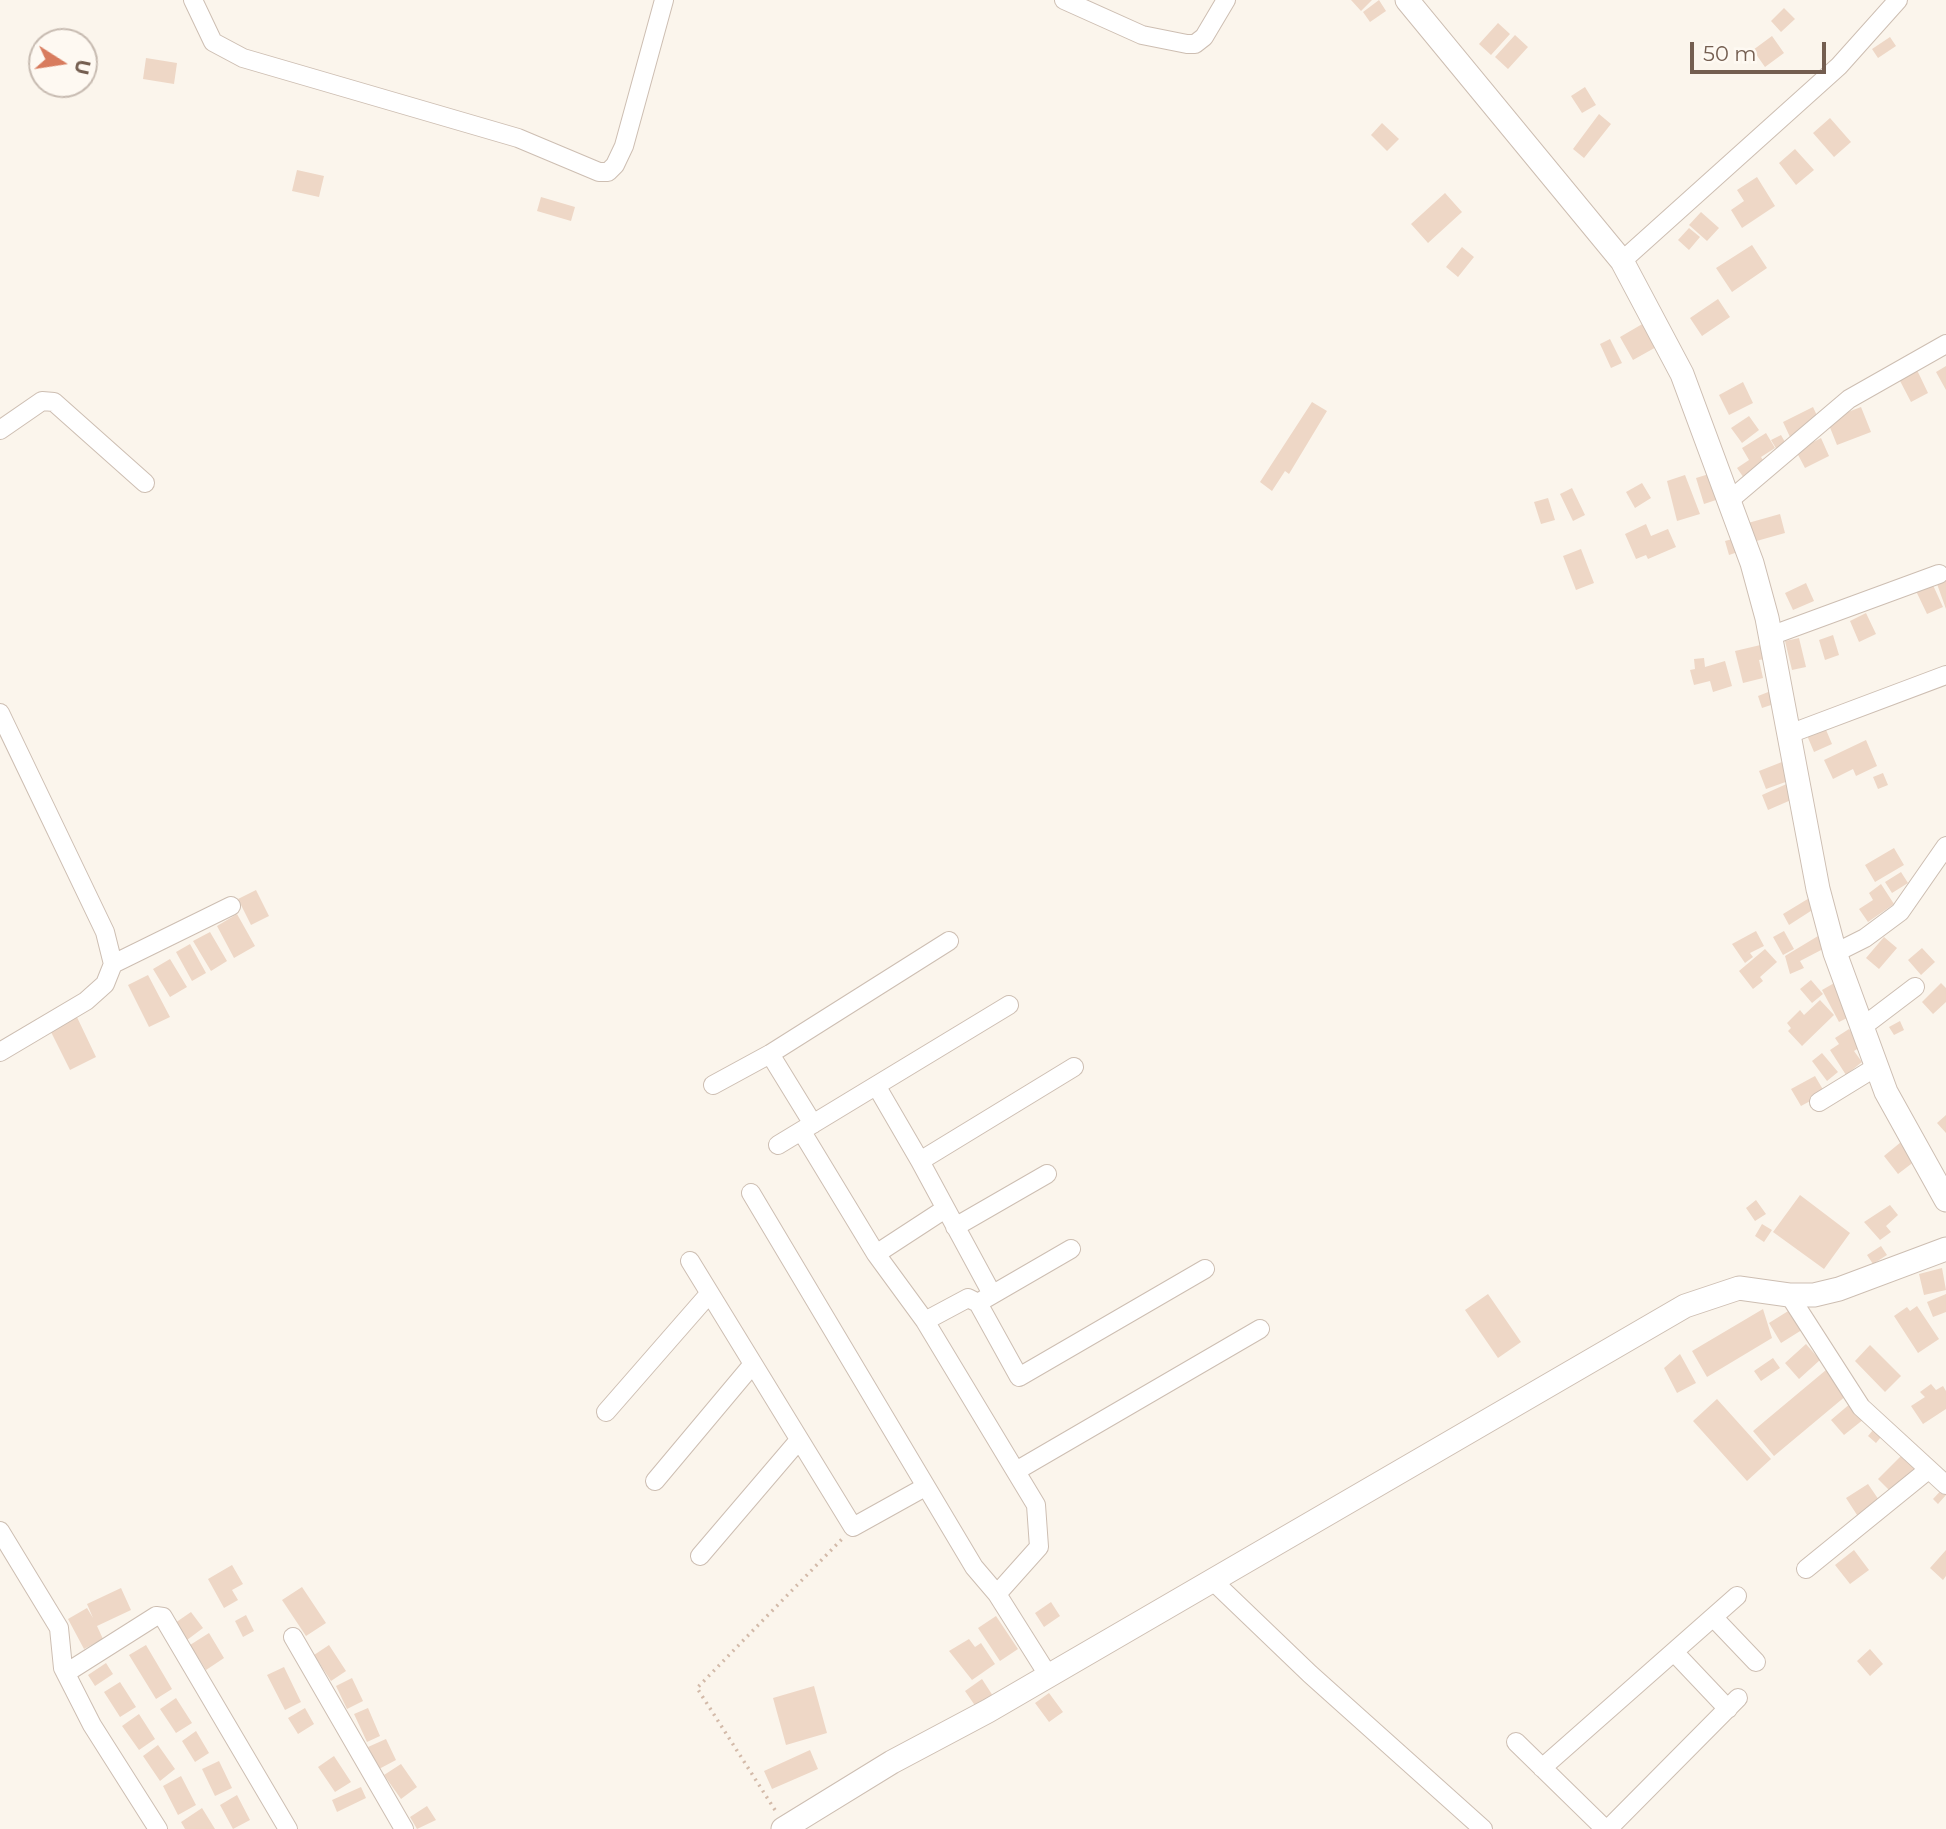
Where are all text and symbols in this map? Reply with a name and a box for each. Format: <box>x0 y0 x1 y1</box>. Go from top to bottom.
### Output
north arrow <box>28 28 98 98</box>
scale bar <box>1694 28 1830 72</box>
text: 50 m <box>1703 41 1757 66</box>
text: U <box>69 57 95 77</box>

